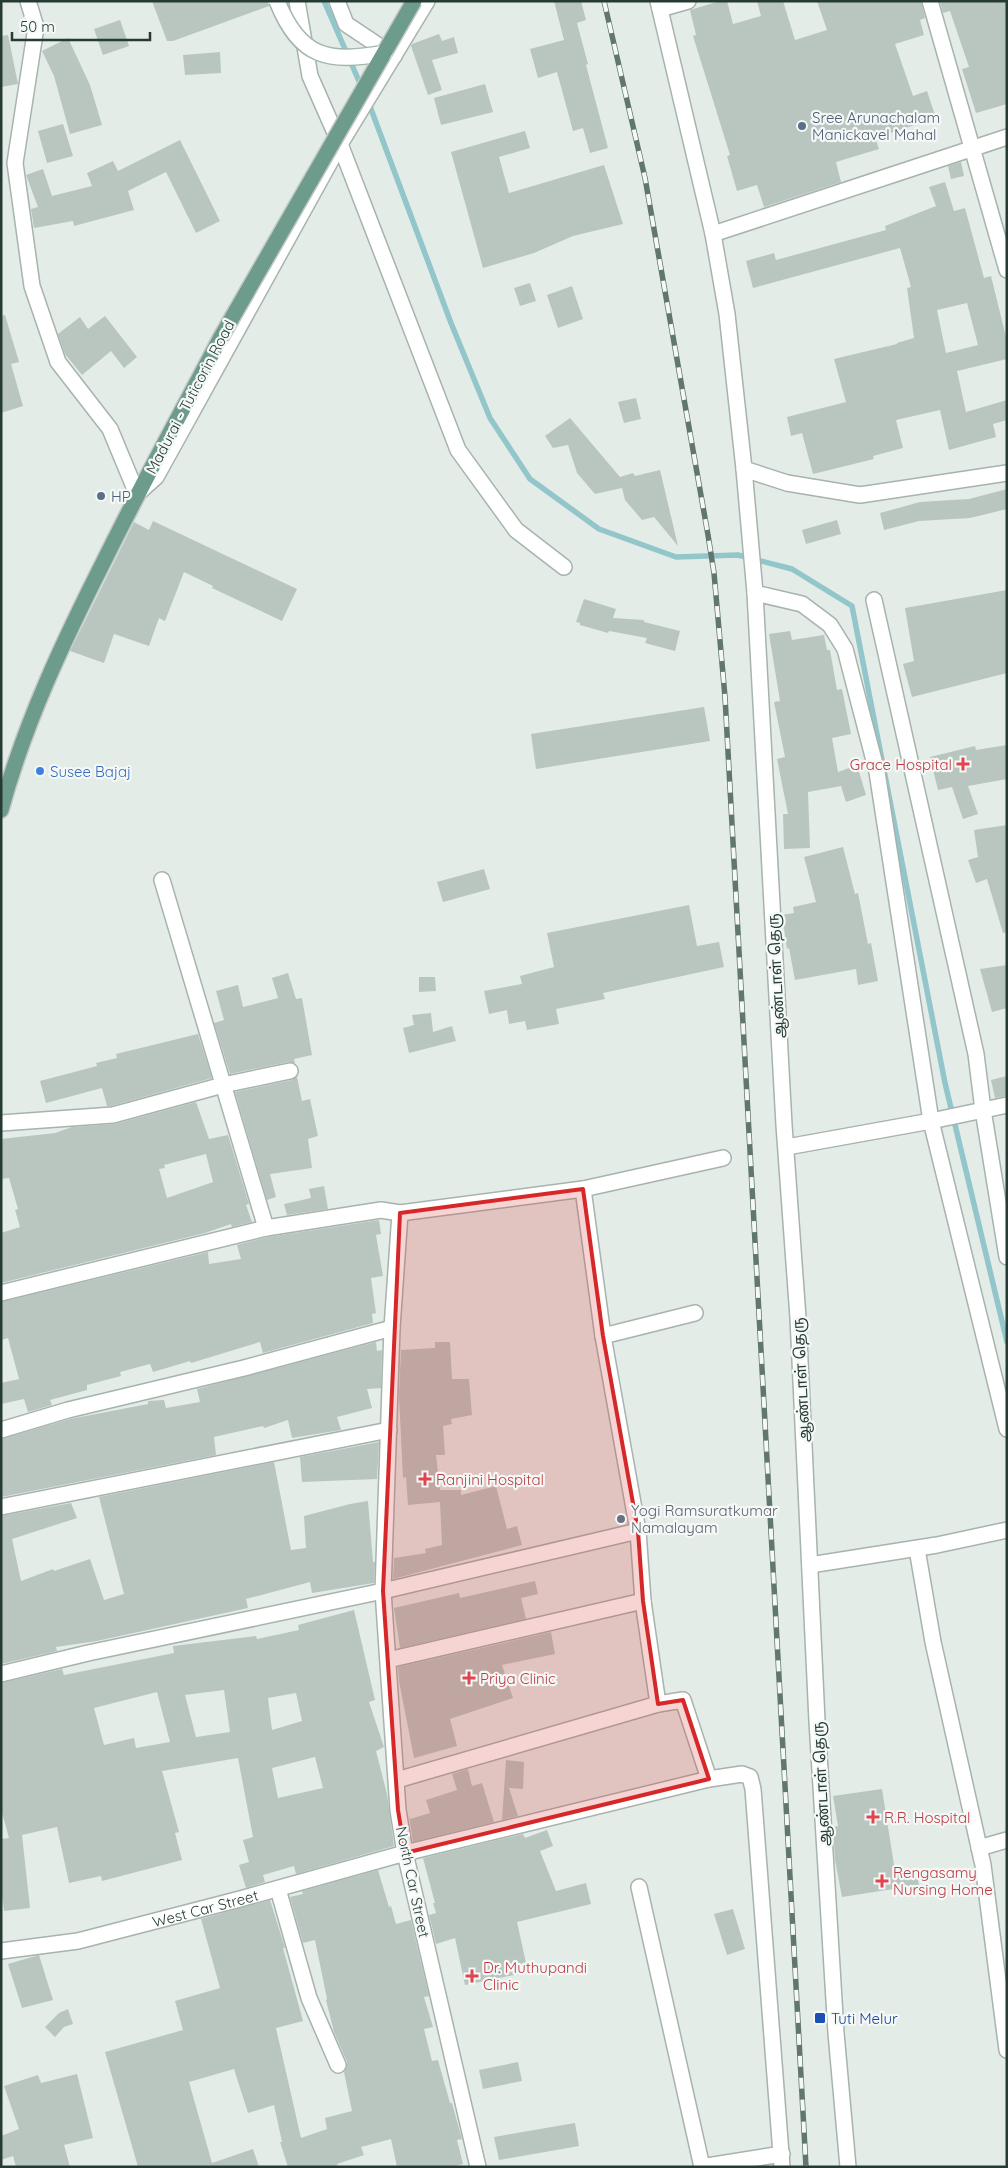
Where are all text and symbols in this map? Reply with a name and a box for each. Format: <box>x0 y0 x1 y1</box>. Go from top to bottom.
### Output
scale bar <box>12 10 150 42</box>
text: 50 m <box>20 17 55 36</box>
place label: Sree Arunachalam Manickavel Mahal <box>812 108 940 144</box>
marker: Sree Arunachalam Manickavel Mahal <box>796 120 808 132</box>
street label: Madurai - Tuticorin Road <box>141 317 239 477</box>
place label: HP <box>111 487 131 506</box>
marker: HP <box>95 490 107 502</box>
place label: Grace Hospital <box>850 755 952 774</box>
marker: Grace Hospital <box>956 757 970 771</box>
place label: Susee Bajaj <box>50 762 131 781</box>
marker: Susee Bajaj <box>34 765 46 777</box>
street label: ஆண்டாள் தெரு <box>763 913 791 1039</box>
street label: ஆண்டாள் தெரு <box>788 1317 816 1443</box>
place label: Ranjini Hospital <box>436 1470 544 1489</box>
marker: Ranjini Hospital <box>418 1472 432 1486</box>
place label: Yogi Ramsuratkumar Namalayam <box>631 1501 778 1537</box>
marker: Yogi Ramsuratkumar Namalayam <box>615 1513 627 1525</box>
place label: Priya Clinic <box>480 1669 556 1688</box>
marker: Priya Clinic <box>462 1671 476 1685</box>
street label: ஆண்டாள் தெரு <box>808 1721 836 1847</box>
place label: R.R. Hospital <box>884 1808 970 1827</box>
marker: R.R. Hospital <box>866 1810 880 1824</box>
street label: North Car Street <box>392 1825 434 1939</box>
place label: Rengasamy Nursing Home <box>893 1863 993 1899</box>
marker: Rengasamy Nursing Home <box>875 1874 889 1888</box>
street label: West Car Street <box>150 1885 260 1931</box>
place label: Dr. Muthupandi Clinic <box>483 1958 587 1994</box>
marker: Dr. Muthupandi Clinic <box>465 1969 479 1983</box>
place label: Tuti Melur <box>831 2009 898 2028</box>
marker: Tuti Melur <box>813 2011 827 2025</box>

